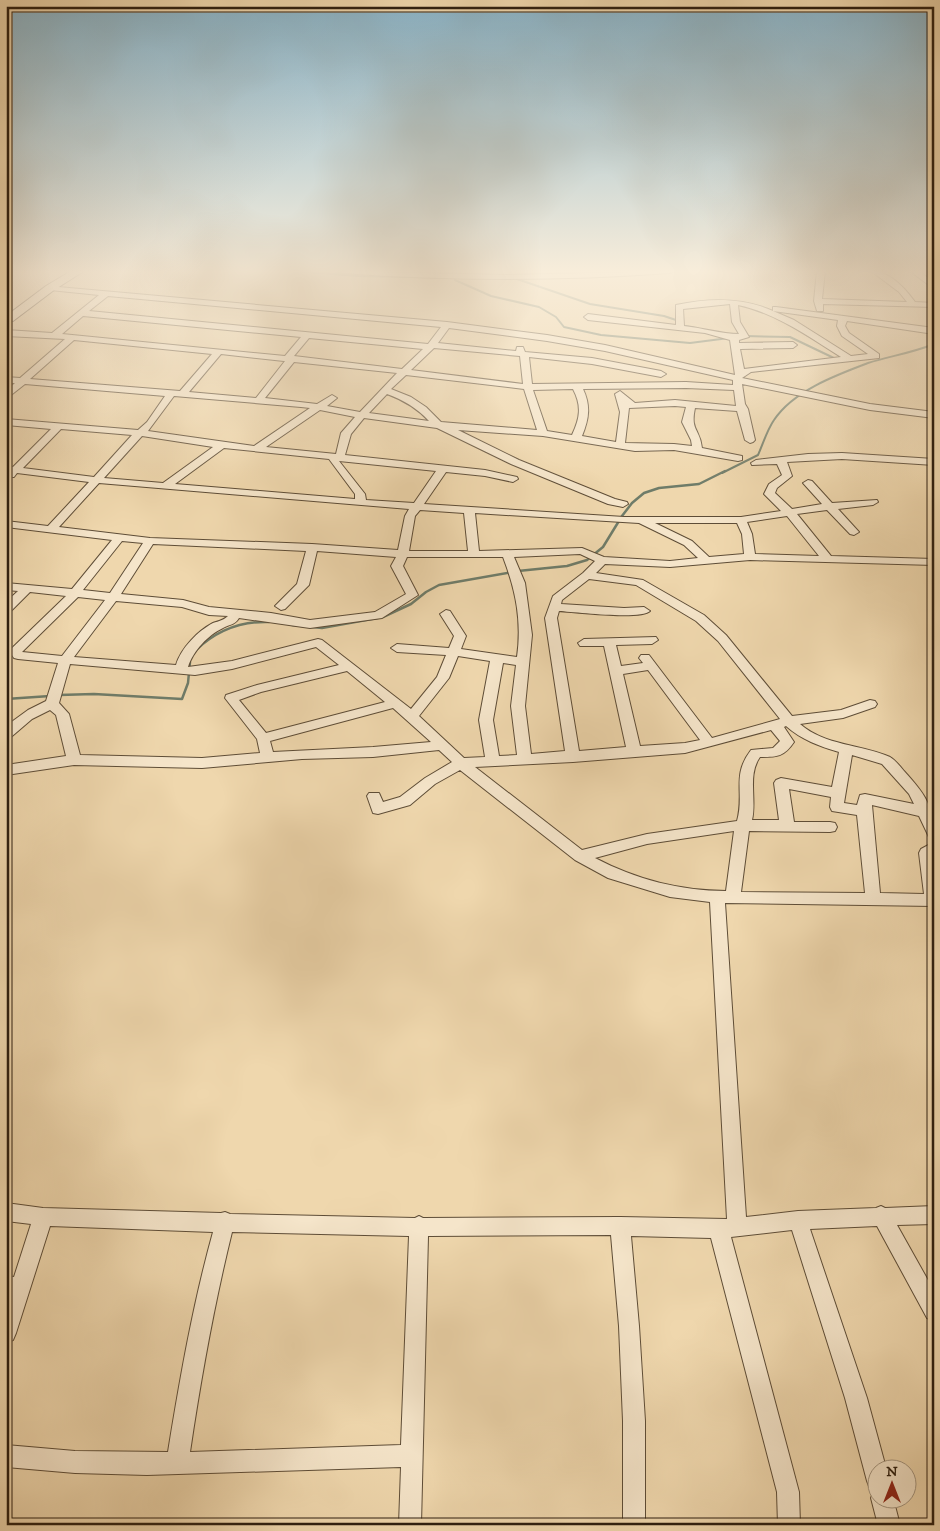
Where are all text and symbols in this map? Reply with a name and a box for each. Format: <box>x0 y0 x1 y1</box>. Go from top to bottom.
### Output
north arrow <box>868 1458 918 1508</box>
text: N <box>886 1463 898 1481</box>

